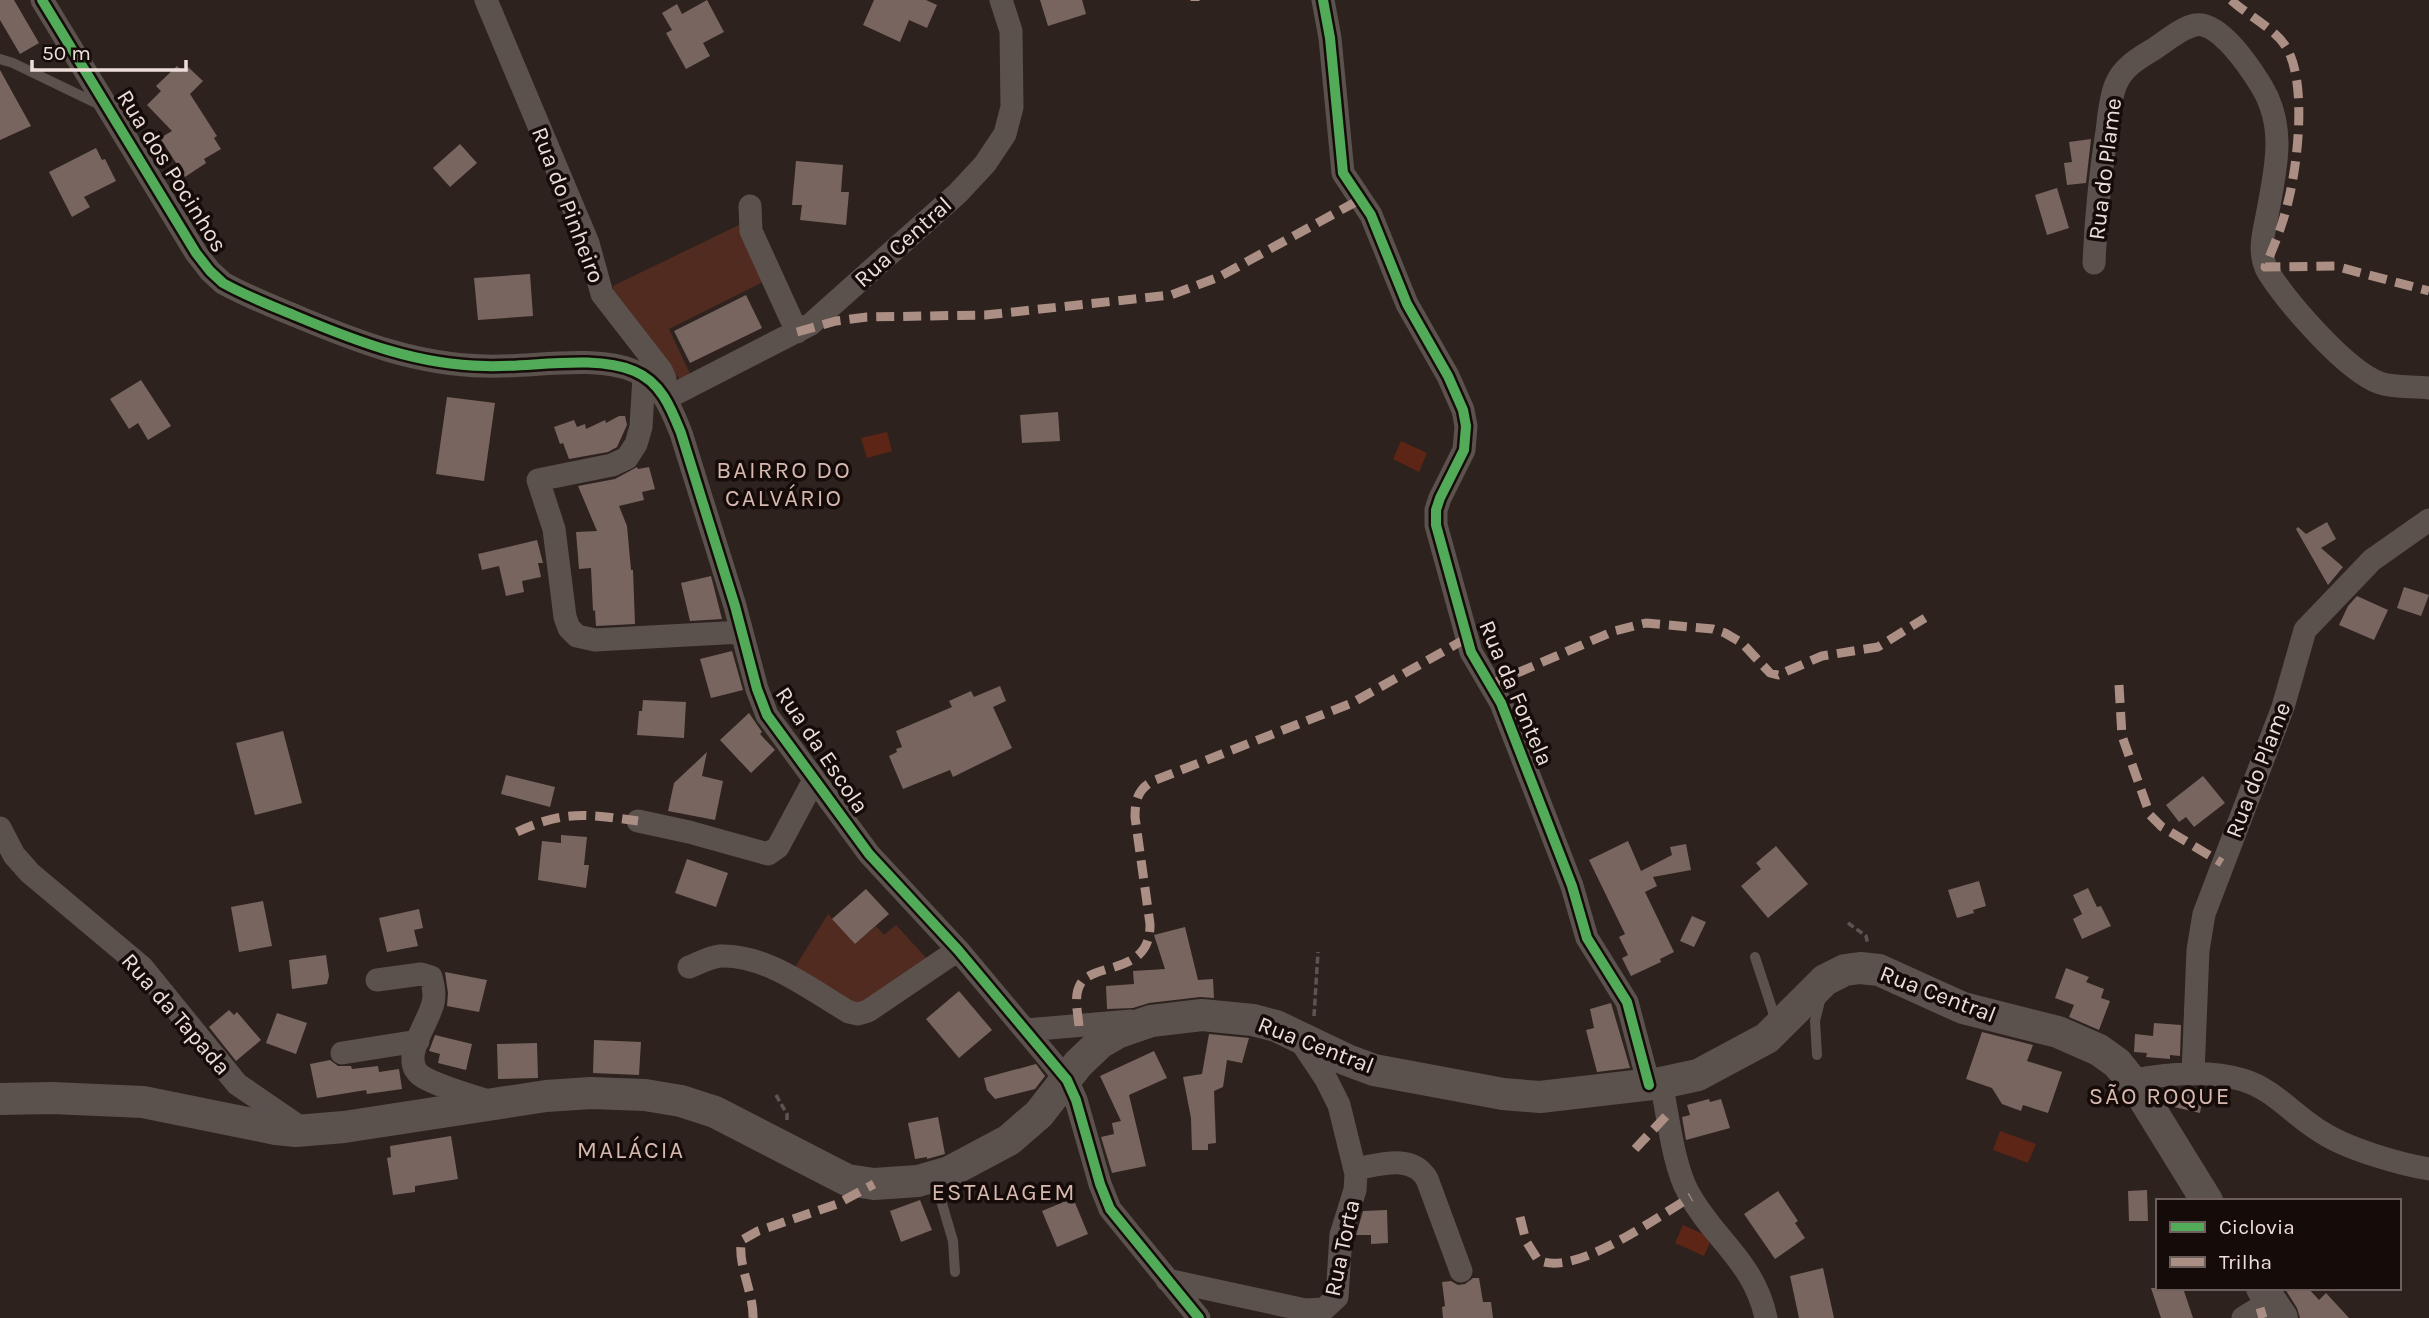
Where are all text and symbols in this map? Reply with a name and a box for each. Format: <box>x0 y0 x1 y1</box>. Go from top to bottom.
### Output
scale bar <box>32 28 186 72</box>
text: 50 m <box>42 41 91 65</box>
street label: Rua dos Pocinhos <box>111 85 233 257</box>
street label: Rua do Plame <box>2083 96 2127 242</box>
street label: Rua do Pinheiro <box>526 123 610 287</box>
street label: Rua Central <box>849 191 957 293</box>
district label: BAIRRO DO CALVÁRIO <box>716 456 852 512</box>
street label: Rua da Fontela <box>1473 616 1559 770</box>
street label: Rua da Escola <box>770 682 874 818</box>
street label: Rua do Plame <box>2220 698 2296 842</box>
street label: Rua da Tapada <box>116 948 236 1080</box>
street label: Rua Central <box>1876 960 2000 1028</box>
street label: Rua Central <box>1254 1011 1378 1079</box>
district label: SÃO ROQUE <box>2089 1082 2231 1110</box>
district label: MALÁCIA <box>577 1135 685 1164</box>
district label: ESTALAGEM <box>931 1178 1077 1206</box>
street label: Rua Torta <box>1319 1197 1365 1299</box>
legend <box>2156 1199 2401 1290</box>
text: Ciclovia <box>2219 1215 2295 1239</box>
text: Trilha <box>2219 1250 2272 1274</box>

